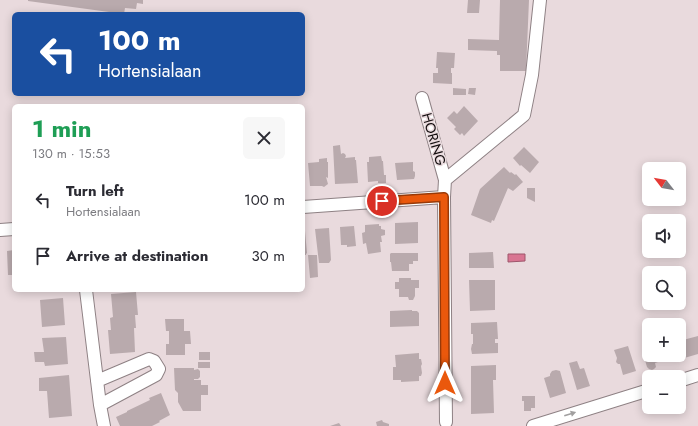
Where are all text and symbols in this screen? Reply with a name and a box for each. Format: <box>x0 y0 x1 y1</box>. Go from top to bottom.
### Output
text: 100 m <box>98 20 181 61</box>
icon: left <box>32 28 84 80</box>
text: Hortensialaan <box>98 58 201 84</box>
street label: HORING <box>417 110 451 168</box>
text: 1 min <box>32 111 92 146</box>
button: close <box>243 117 285 159</box>
text: 130 m · 15:53 <box>32 144 110 163</box>
north arrow <box>642 162 686 206</box>
map controls <box>642 162 686 414</box>
text: Turn left <box>66 180 124 202</box>
pin <box>365 184 399 218</box>
icon: left <box>32 189 54 211</box>
text: 100 m <box>244 189 285 211</box>
icon: arrive <box>371 190 393 212</box>
text: Hortensialaan <box>66 202 141 221</box>
button: sound <box>642 214 686 258</box>
icon: arrive <box>32 245 54 267</box>
text: Arrive at destination <box>66 245 208 267</box>
text: 30 m <box>252 245 285 267</box>
button: search <box>642 266 686 310</box>
button: + <box>642 318 686 362</box>
position arrow <box>424 362 466 404</box>
button: − <box>642 370 686 414</box>
one-way arrow <box>564 411 576 417</box>

